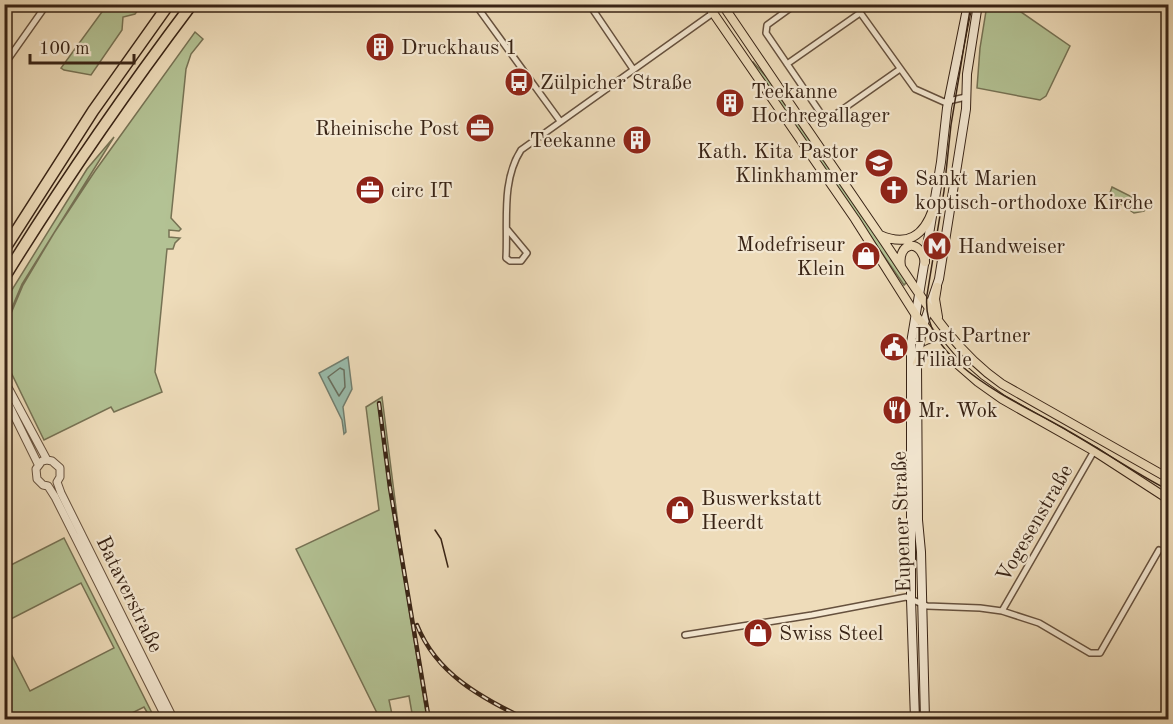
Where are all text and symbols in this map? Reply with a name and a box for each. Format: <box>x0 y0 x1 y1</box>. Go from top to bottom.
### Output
scale bar <box>30 27 134 65</box>
building icon: Druckhaus 1 <box>364 31 396 63</box>
place label: Druckhaus 1 <box>401 38 517 59</box>
text: 100 m <box>39 40 90 58</box>
bus stop icon: Zülpicher Straße <box>503 66 535 98</box>
place label: Zülpicher Straße <box>540 73 692 94</box>
place label: Teekanne Hochregallager <box>751 82 890 127</box>
building icon: Teekanne Hochregallager <box>714 87 746 119</box>
office icon: Rheinische Post <box>464 112 496 144</box>
place label: Rheinische Post <box>315 119 459 140</box>
building icon: Teekanne <box>621 124 653 156</box>
place label: Teekanne <box>529 131 616 152</box>
place label: Kath. Kita Pastor Klinkhammer <box>697 142 858 187</box>
school or university icon: Kath. Kita Pastor Klinkhammer <box>863 147 895 179</box>
place label: Sankt Marien koptisch-orthodoxe Kirche <box>915 169 1153 214</box>
office icon: circ IT <box>354 174 386 206</box>
church icon: Sankt Marien koptisch-orthodoxe Kirche <box>878 174 910 206</box>
place label: circ IT <box>391 181 453 202</box>
metro station icon: Handweiser <box>921 230 953 262</box>
place label: Modefriseur Klein <box>737 235 845 280</box>
place label: Handweiser <box>958 237 1066 258</box>
shop icon: Modefriseur Klein <box>850 240 882 272</box>
place label: Post Partner Filiale <box>915 326 1031 371</box>
public building icon: Post Partner Filiale <box>878 331 910 363</box>
restaurant icon: Mr. Wok <box>881 394 913 426</box>
place label: Mr. Wok <box>918 401 998 422</box>
street label: Eupener Straße <box>890 451 915 593</box>
street label: Vogesenstraße <box>993 461 1077 586</box>
place label: Buswerkstatt Heerdt <box>701 489 822 534</box>
shop icon: Buswerkstatt Heerdt <box>664 494 696 526</box>
street label: Bataverstraße <box>91 533 166 656</box>
shop icon: Swiss Steel <box>742 617 774 649</box>
place label: Swiss Steel <box>779 624 884 645</box>

